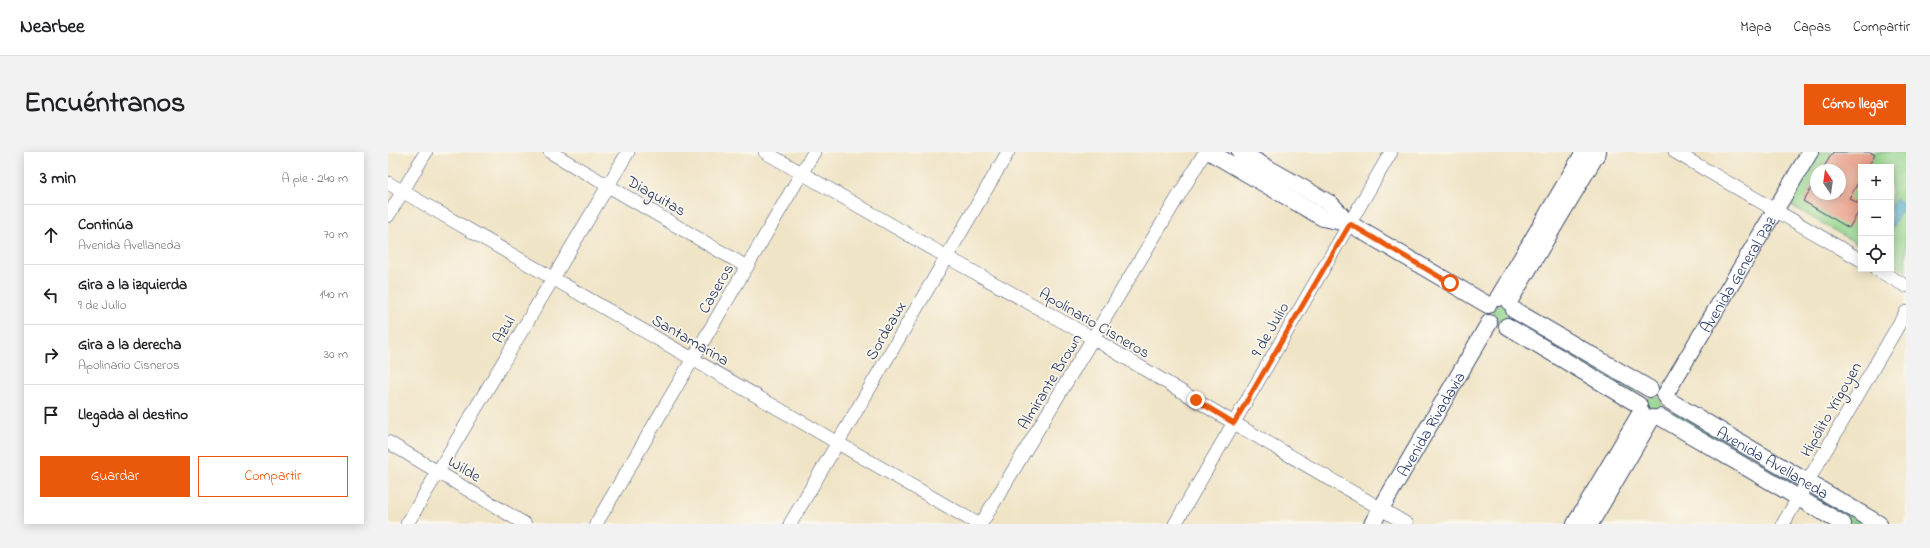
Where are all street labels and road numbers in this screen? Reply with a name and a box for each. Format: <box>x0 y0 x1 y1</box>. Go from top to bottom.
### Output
street label: Diaguitas <box>621 170 690 223</box>
street label: Avenida General Paz <box>1695 212 1783 338</box>
street label: Caseros <box>693 260 741 318</box>
street label: Apolinario Cisneros <box>1034 282 1154 365</box>
street label: Sordeaux <box>860 297 913 365</box>
street label: 9 de Julio <box>1245 298 1296 362</box>
street label: Santamarina <box>647 309 733 373</box>
street label: Azul <box>487 311 522 348</box>
street label: Almirante Brown <box>1013 329 1089 435</box>
street label: Hipólito Yrigoyen <box>1795 358 1869 462</box>
street label: Avenida Rivadavia <box>1392 368 1472 482</box>
street label: Avenida Avellaneda <box>1712 421 1833 506</box>
street label: Wilde <box>443 450 486 489</box>

